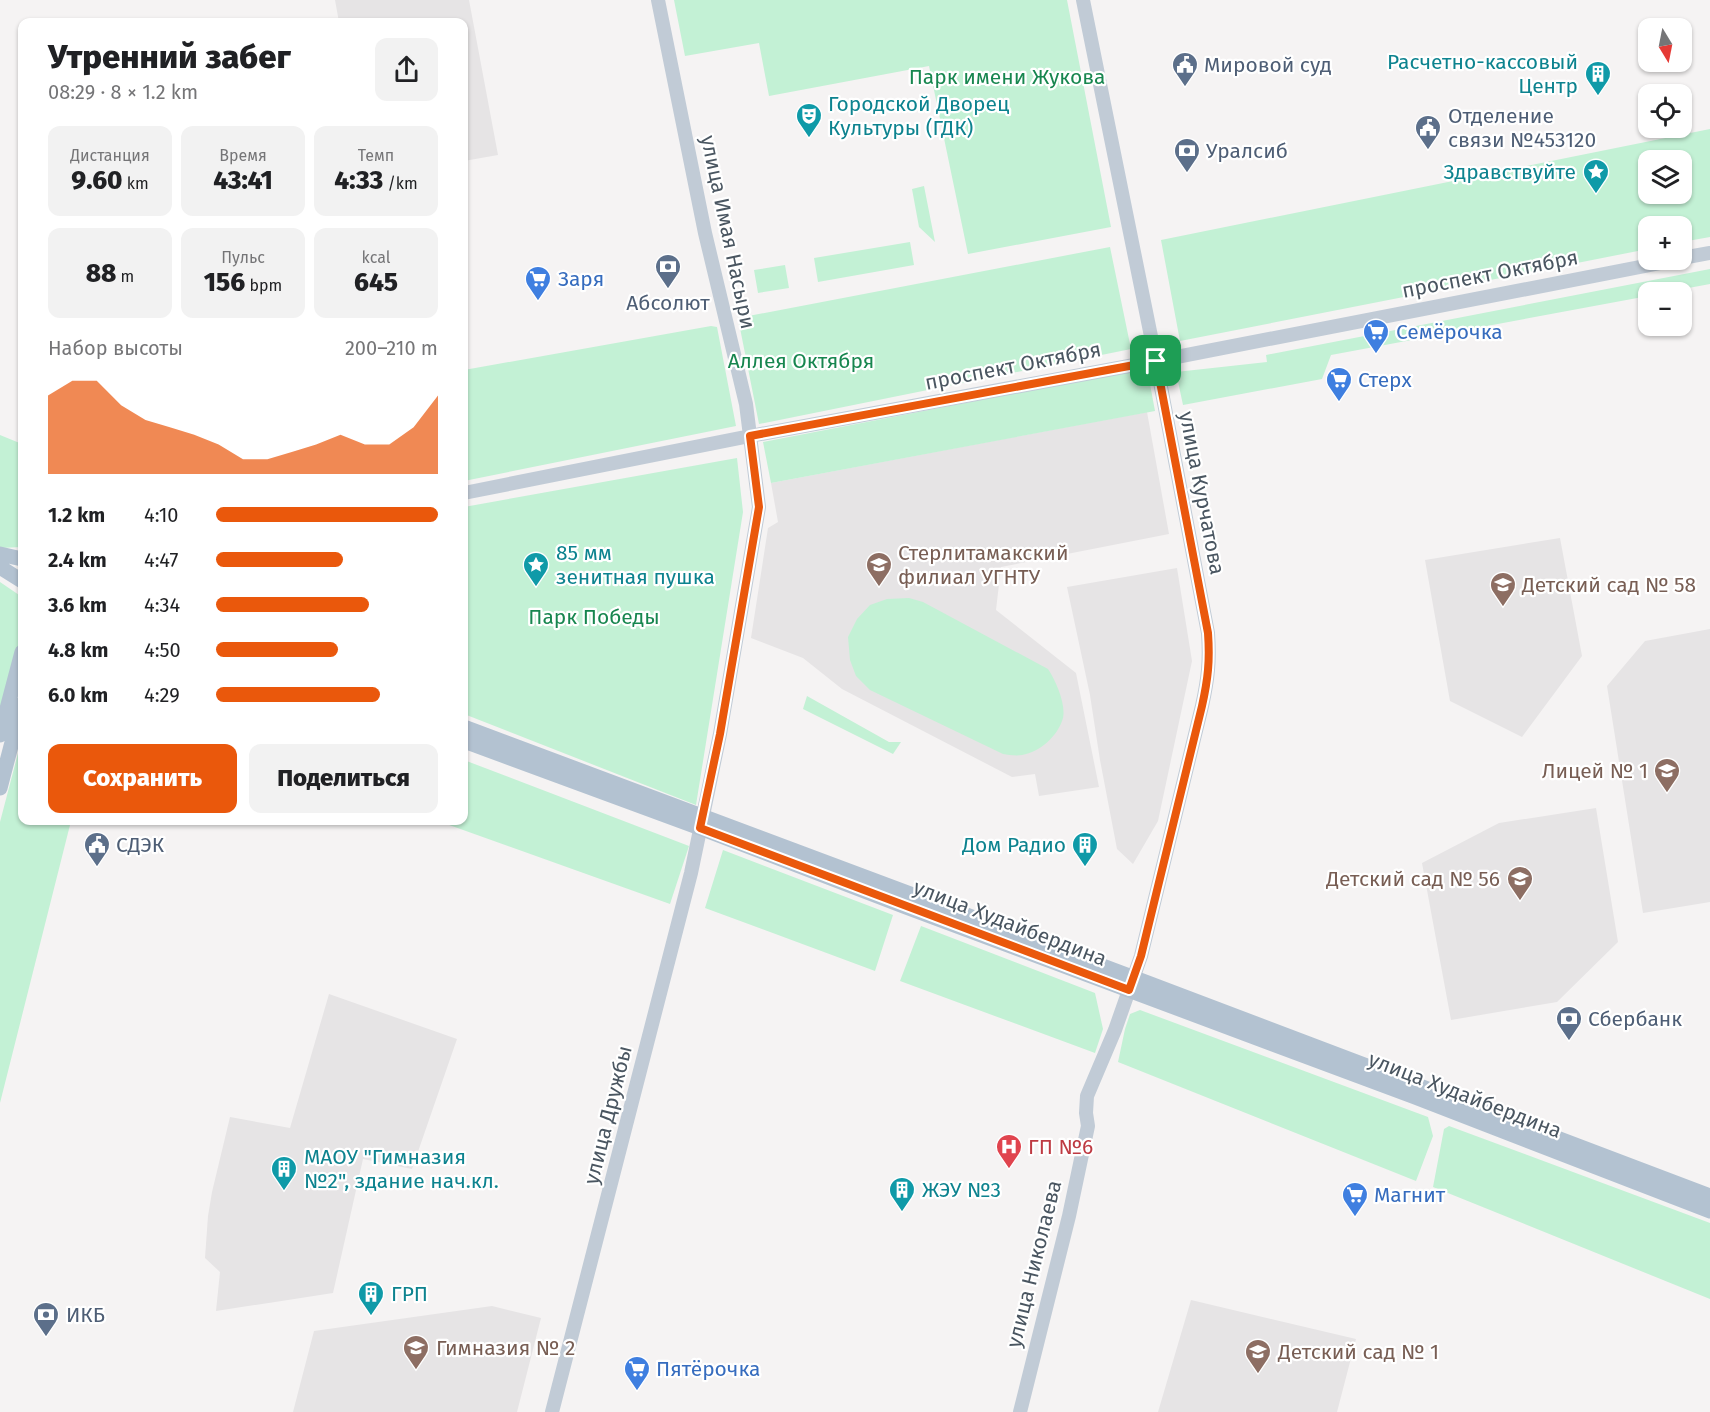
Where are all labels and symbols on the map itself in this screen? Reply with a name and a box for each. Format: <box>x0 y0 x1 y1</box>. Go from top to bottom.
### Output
north arrow <box>1638 18 1692 72</box>
place label: Расчетно-кассовый Центр <box>1387 49 1578 99</box>
public building icon: Мировой суд <box>1170 50 1200 88</box>
place label: Мировой суд <box>1204 52 1332 78</box>
building icon: Расчетно-кассовый Центр <box>1583 59 1613 97</box>
park label: Парк имени Жукова <box>909 64 1105 90</box>
place label: Городской Дворец Культуры (ГДК) <box>828 91 1009 141</box>
theatre icon: Городской Дворец Культуры (ГДК) <box>794 101 824 139</box>
place label: Отделение связи №453120 <box>1448 103 1596 153</box>
public building icon: Отделение связи №453120 <box>1413 113 1443 151</box>
street label: улица Имая Насыри <box>695 133 761 331</box>
bank icon: Уралсиб <box>1172 136 1202 174</box>
place label: Уралсиб <box>1206 138 1288 164</box>
place icon: Здравствуйте <box>1581 157 1611 195</box>
place label: Здравствуйте <box>1444 159 1576 185</box>
street label: проспект Октября <box>1400 244 1580 304</box>
bank icon: Абсолют <box>653 252 683 290</box>
supermarket icon: Заря <box>523 264 553 302</box>
place label: Заря <box>558 266 604 292</box>
place label: Абсолют <box>626 290 710 316</box>
supermarket icon: Семёрочка <box>1361 317 1391 355</box>
place label: Семёрочка <box>1396 319 1503 345</box>
pin <box>1130 335 1181 386</box>
street label: проспект Октября <box>923 336 1103 396</box>
park label: Аллея Октября <box>728 348 874 374</box>
supermarket icon: Стерх <box>1324 365 1354 403</box>
place label: Стерх <box>1358 367 1412 393</box>
street label: улица Курчатова <box>1173 409 1231 577</box>
place label: 85 мм зенитная пушка <box>556 540 715 590</box>
place label: Стерлитамакский филиал УГНТУ <box>898 540 1068 590</box>
place icon: 85 мм зенитная пушка <box>521 550 551 588</box>
school or university icon: Стерлитамакский филиал УГНТУ <box>864 550 894 588</box>
school or university icon: Детский сад № 58 <box>1488 570 1518 608</box>
place label: Детский сад № 58 <box>1521 572 1696 598</box>
park label: Парк Победы <box>528 604 660 630</box>
school or university icon: Лицей № 1 <box>1652 756 1682 794</box>
place label: Лицей № 1 <box>1542 758 1648 784</box>
public building icon: СДЭК <box>82 830 112 868</box>
building icon: Дом Радио <box>1070 830 1100 868</box>
place label: СДЭК <box>116 832 165 858</box>
place label: Дом Радио <box>961 832 1066 858</box>
school or university icon: Детский сад № 56 <box>1505 864 1535 902</box>
place label: Детский сад № 56 <box>1325 866 1500 892</box>
street label: улица Худайбердина <box>910 874 1110 972</box>
bank icon: Сбербанк <box>1554 1004 1584 1042</box>
place label: Сбербанк <box>1588 1006 1682 1032</box>
street label: улица Дружбы <box>578 1043 638 1187</box>
street label: улица Худайбердина <box>1365 1046 1565 1144</box>
hospital icon: ГП №6 <box>994 1132 1024 1170</box>
place label: ГП №6 <box>1028 1134 1093 1160</box>
place label: МАОУ "Гимназия №2", здание нач.кл. <box>304 1144 499 1194</box>
building icon: МАОУ "Гимназия №2", здание нач.кл. <box>269 1154 299 1192</box>
building icon: ЖЭУ №3 <box>887 1175 917 1213</box>
place label: ЖЭУ №3 <box>922 1177 1001 1203</box>
street label: улица Николаева <box>1001 1178 1067 1350</box>
supermarket icon: Магнит <box>1340 1180 1370 1218</box>
place label: Магнит <box>1374 1182 1446 1208</box>
building icon: ГРП <box>356 1279 386 1317</box>
place label: ГРП <box>391 1281 428 1307</box>
bank icon: ИКБ <box>31 1300 61 1338</box>
place label: ИКБ <box>66 1302 105 1328</box>
school or university icon: Гимназия № 2 <box>401 1333 431 1371</box>
place label: Гимназия № 2 <box>436 1335 575 1361</box>
school or university icon: Детский сад № 1 <box>1243 1337 1273 1375</box>
place label: Детский сад № 1 <box>1277 1339 1439 1365</box>
supermarket icon: Пятёрочка <box>622 1354 652 1392</box>
place label: Пятёрочка <box>656 1356 760 1382</box>

